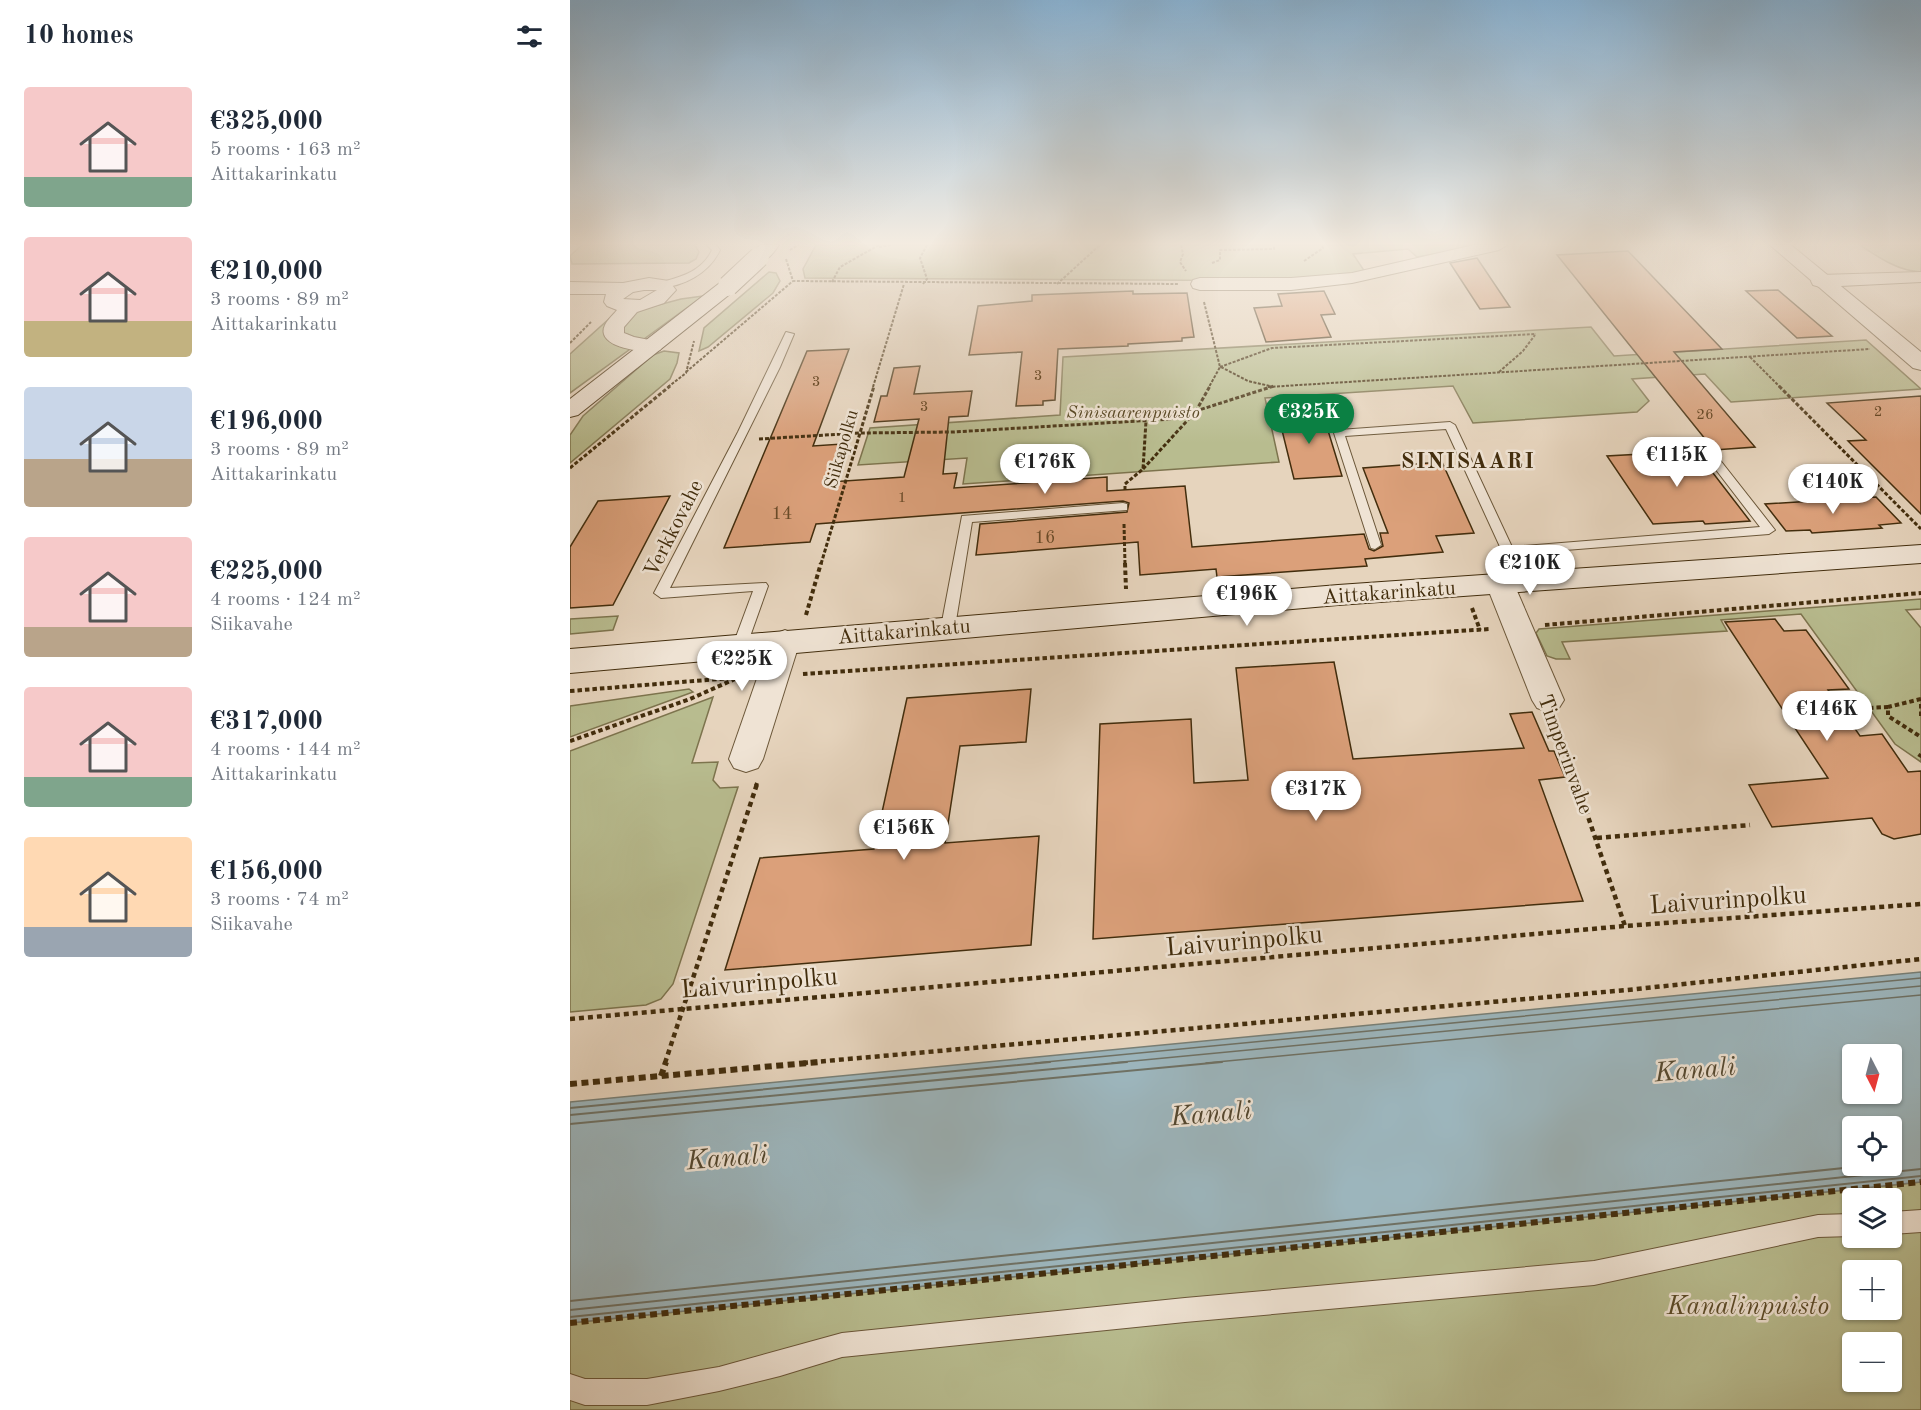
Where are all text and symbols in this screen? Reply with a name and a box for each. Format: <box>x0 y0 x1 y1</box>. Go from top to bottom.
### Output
icon: filters <box>513 20 546 53</box>
text: 10 homes <box>24 23 133 49</box>
text: €325,000 <box>210 109 323 135</box>
icon: home <box>72 111 144 183</box>
text: 5 rooms · 163 m² <box>210 140 360 160</box>
text: Aittakarinkatu <box>210 165 337 185</box>
text: €210,000 <box>210 259 323 285</box>
icon: home <box>72 261 144 333</box>
text: 3 rooms · 89 m² <box>210 290 349 310</box>
text: Aittakarinkatu <box>210 315 337 335</box>
house number: 3 <box>1034 369 1042 384</box>
house number: 3 <box>812 375 820 390</box>
pin: €325K <box>1267 394 1351 445</box>
house number: 3 <box>920 400 928 415</box>
text: €325K <box>1278 403 1340 423</box>
park label: Sinisaarenpuisto <box>1066 404 1200 422</box>
house number: 2 <box>1874 405 1882 420</box>
street label: Siikapolku <box>822 407 862 491</box>
house number: 26 <box>1696 408 1714 423</box>
text: €196,000 <box>210 409 323 435</box>
icon: home <box>72 411 144 483</box>
pin: €115K <box>1635 437 1719 488</box>
text: 3 rooms · 89 m² <box>210 440 349 460</box>
pin: €176K <box>1003 444 1087 495</box>
text: €115K <box>1646 446 1708 466</box>
district label: SINISAARI <box>1401 451 1535 473</box>
text: €176K <box>1014 453 1076 473</box>
pin: €140K <box>1791 464 1875 515</box>
text: Aittakarinkatu <box>210 465 337 485</box>
text: €140K <box>1802 473 1864 493</box>
street label: Verkkovahe <box>641 477 708 581</box>
house number: 1 <box>898 491 906 506</box>
house number: 14 <box>772 505 792 523</box>
house number: 16 <box>1035 529 1055 547</box>
pin: €210K <box>1488 545 1572 596</box>
text: €210K <box>1499 554 1561 574</box>
text: €225,000 <box>210 559 323 585</box>
icon: home <box>72 561 144 633</box>
pin: €196K <box>1205 576 1289 627</box>
street label: Aittakarinkatu <box>1322 578 1456 609</box>
text: €196K <box>1216 585 1278 605</box>
text: 4 rooms · 124 m² <box>210 590 360 610</box>
text: Siikavahe <box>210 615 293 635</box>
street label: Aittakarinkatu <box>837 616 972 649</box>
pin: €225K <box>700 641 784 692</box>
text: €225K <box>711 650 773 670</box>
pin: €146K <box>1785 691 1869 742</box>
street label: Timperinvahe <box>1533 692 1596 817</box>
text: €146K <box>1796 700 1858 720</box>
text: €317,000 <box>210 709 323 735</box>
icon: home <box>72 711 144 783</box>
text: 4 rooms · 144 m² <box>210 740 360 760</box>
text: Aittakarinkatu <box>210 765 337 785</box>
pin: €317K <box>1274 771 1358 822</box>
text: €317K <box>1285 780 1347 800</box>
pin: €156K <box>862 810 946 861</box>
text: €156K <box>873 819 935 839</box>
text: €156,000 <box>210 859 323 885</box>
icon: home <box>72 861 144 933</box>
street label: Laivurinpolku <box>1649 883 1808 919</box>
text: 3 rooms · 74 m² <box>210 890 349 910</box>
text: Siikavahe <box>210 915 293 935</box>
street label: Laivurinpolku <box>1165 922 1324 962</box>
street label: Laivurinpolku <box>680 964 839 1004</box>
north arrow <box>1842 1044 1902 1104</box>
map controls <box>1842 1044 1902 1392</box>
water label: Kanali <box>1652 1053 1737 1088</box>
water label: Kanali <box>1168 1097 1253 1132</box>
button: locate <box>1842 1116 1902 1176</box>
water label: Kanali <box>684 1141 769 1176</box>
button: layers <box>1842 1188 1902 1248</box>
button: + <box>1842 1260 1902 1320</box>
park label: Kanalinpuisto <box>1666 1294 1829 1320</box>
button: − <box>1842 1332 1902 1392</box>

